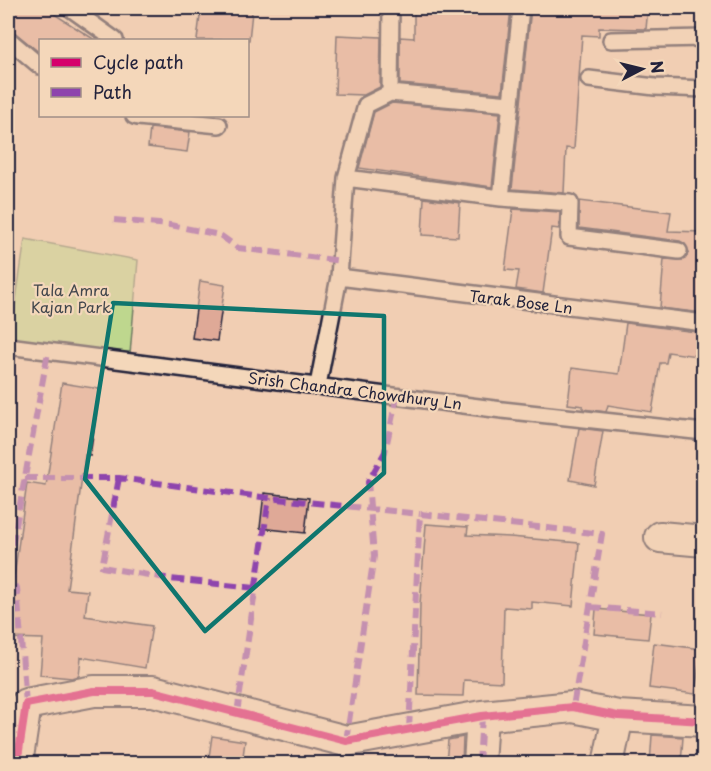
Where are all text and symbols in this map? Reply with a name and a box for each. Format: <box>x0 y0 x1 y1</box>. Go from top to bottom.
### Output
legend <box>39 39 249 117</box>
north arrow <box>612 39 672 99</box>
text: Cycle path <box>93 48 184 75</box>
text: N <box>645 59 671 75</box>
text: Path <box>93 78 132 105</box>
park label: Tala Amra Kajan Park <box>31 278 111 318</box>
street label: Tarak Bose Ln <box>468 283 574 319</box>
street label: Srish Chandra Chowdhury Ln <box>247 365 463 415</box>

